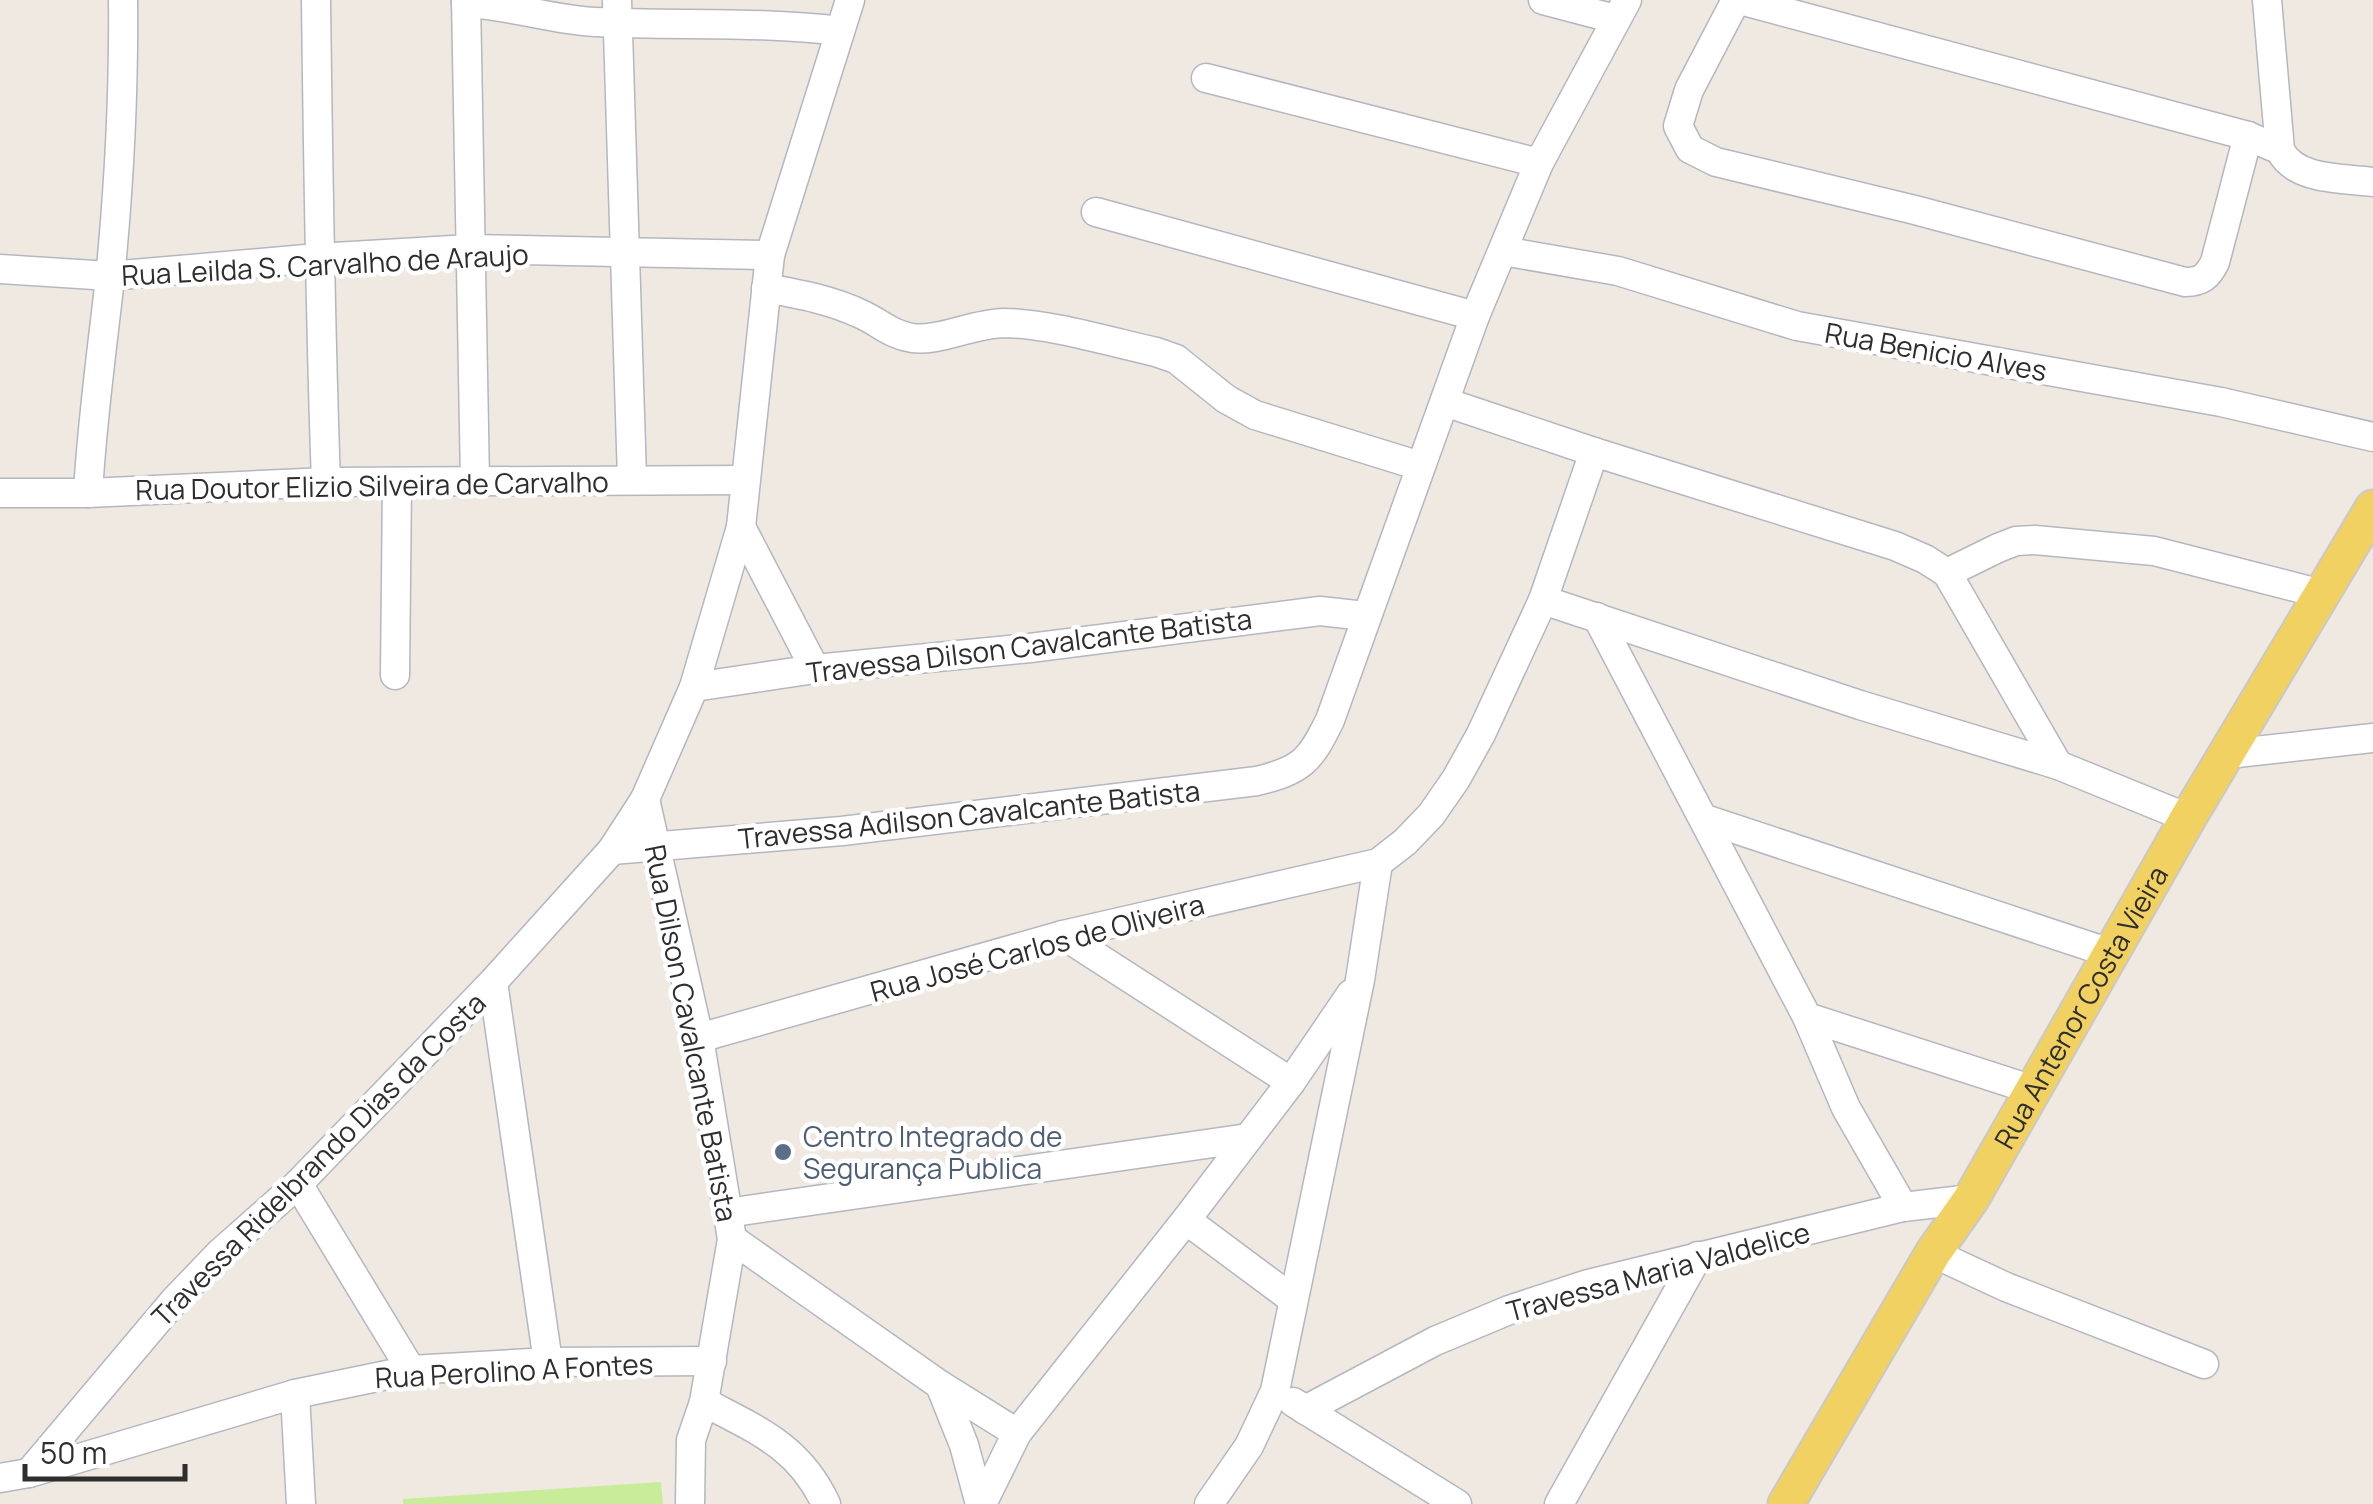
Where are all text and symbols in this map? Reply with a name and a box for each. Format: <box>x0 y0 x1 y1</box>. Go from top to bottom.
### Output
street label: Rua Leilda S. Carvalho de Araujo <box>120 234 530 294</box>
street label: Rua Benicio Alves <box>1822 313 2050 389</box>
street label: Rua Doutor Elizio Silveira de Carvalho <box>135 462 609 508</box>
street label: Travessa Dilson Cavalcante Batista <box>804 599 1254 691</box>
street label: Travessa Adilson Cavalcante Batista <box>736 771 1202 857</box>
street label: Rua Dilson Cavalcante Batista <box>637 841 747 1225</box>
street label: Rua Antenor Costa Vieira <box>1985 859 2176 1155</box>
street label: Rua José Carlos de Oliveira <box>866 884 1208 1010</box>
street label: Travessa Ridelbrando Dias da Costa <box>143 984 493 1334</box>
place label: Centro Integrado de Segurança Publica <box>803 1117 1062 1187</box>
marker: Centro Integrado de Segurança Publica <box>772 1141 794 1163</box>
street label: Travessa Maria Valdelice <box>1502 1212 1814 1330</box>
street label: Rua Perolino A Fontes <box>374 1344 654 1396</box>
scale bar <box>25 1419 185 1481</box>
text: 50 m <box>40 1432 107 1473</box>

